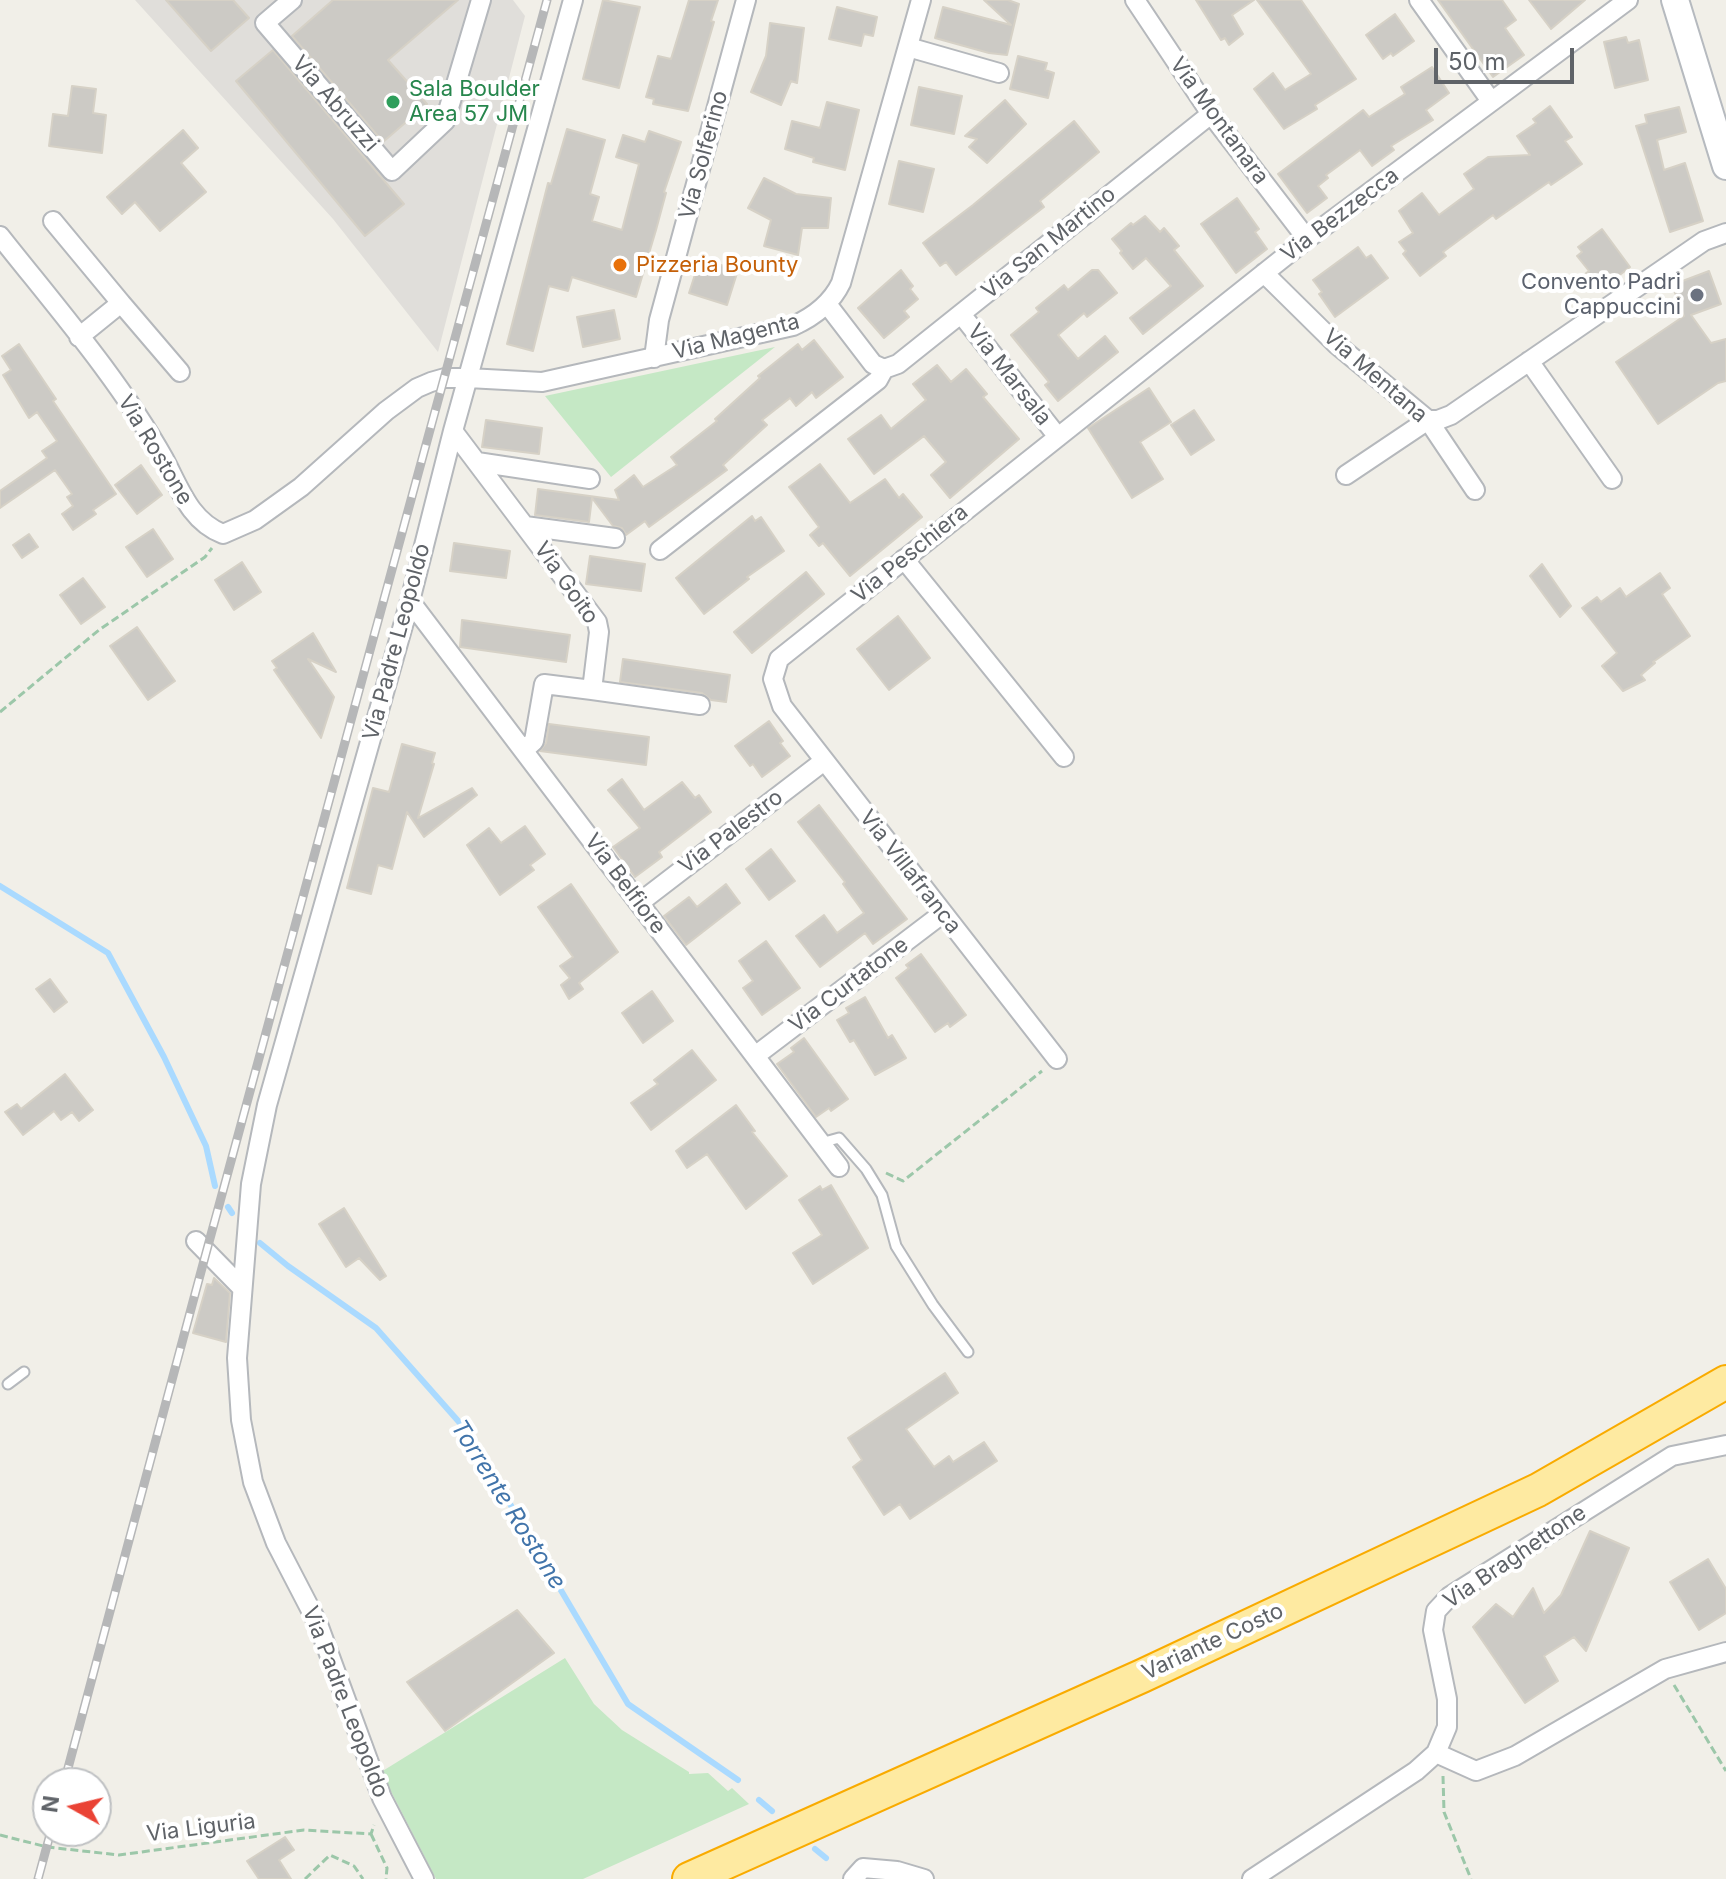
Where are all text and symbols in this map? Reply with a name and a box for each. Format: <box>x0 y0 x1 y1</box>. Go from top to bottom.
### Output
scale bar <box>1438 32 1578 82</box>
text: 50 m <box>1448 47 1506 76</box>
street label: Via Abruzzi <box>286 51 384 157</box>
street label: Via Montanara <box>1164 52 1274 190</box>
place label: Sala Boulder Area 57 JM <box>409 76 540 128</box>
street label: Via Solferino <box>674 88 734 222</box>
marker: Sala Boulder Area 57 JM <box>384 93 402 111</box>
street label: Via Bezzecca <box>1276 162 1404 268</box>
street label: Via San Martino <box>977 181 1121 305</box>
place label: Pizzeria Bounty <box>636 252 798 278</box>
marker: Pizzeria Bounty <box>611 256 629 274</box>
place label: Convento Padri Cappuccini <box>1521 269 1681 320</box>
marker: Convento Padri Cappuccini <box>1688 286 1706 304</box>
street label: Via Magenta <box>670 308 802 366</box>
street label: Via Marsala <box>961 319 1057 431</box>
street label: Via Mentana <box>1317 323 1433 429</box>
street label: Via Rostone <box>112 390 198 510</box>
street label: Via Peschiera <box>847 499 973 609</box>
street label: Via Goito <box>528 537 604 629</box>
street label: Via Padre Leopoldo <box>358 541 436 743</box>
street label: Via Palestro <box>674 784 788 880</box>
street label: Via Villafranca <box>854 805 966 939</box>
street label: Via Belfiore <box>579 829 671 939</box>
street label: Via Curtatone <box>784 932 914 1038</box>
water label: Torrente Rostone <box>444 1415 572 1595</box>
street label: Via Braghettone <box>1439 1500 1591 1614</box>
street label: Variante Costo <box>1138 1598 1288 1686</box>
street label: Via Padre Leopoldo <box>296 1603 394 1801</box>
north arrow <box>32 1767 112 1847</box>
text: N <box>36 1794 64 1814</box>
street label: Via Liguria <box>145 1808 257 1848</box>

